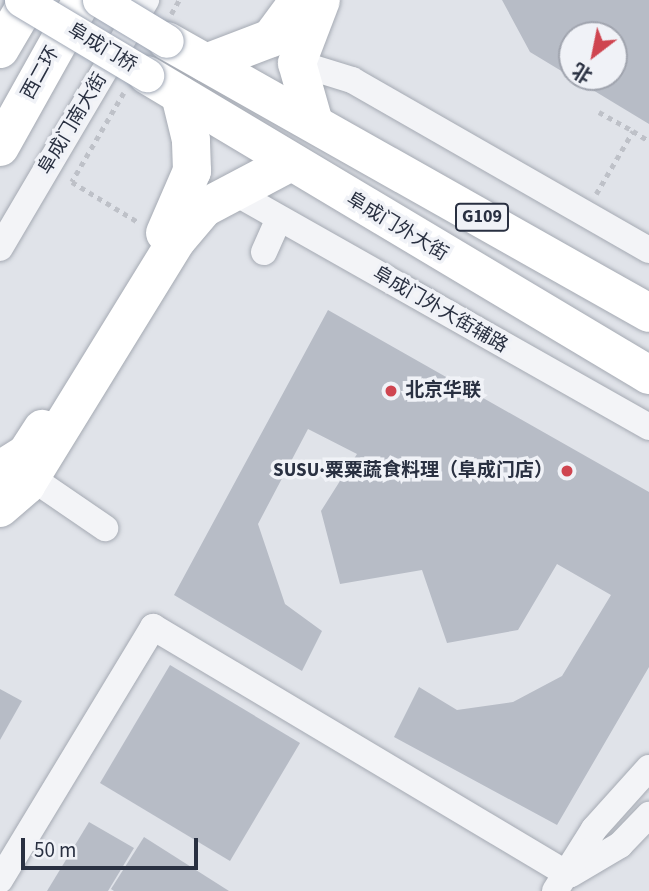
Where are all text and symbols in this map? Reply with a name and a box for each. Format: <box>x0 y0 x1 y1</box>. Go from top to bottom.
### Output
street label: 阜成门桥 <box>64 19 140 77</box>
north arrow <box>558 21 628 91</box>
street label: 西二环 <box>17 43 65 103</box>
text: 北 <box>567 56 598 89</box>
street label: 阜成门南大街 <box>34 69 112 179</box>
street label: 阜成门外大街 <box>342 188 452 266</box>
road number: G109 <box>454 202 510 232</box>
street label: 阜成门外大街辅路 <box>368 262 512 358</box>
place label: 北京华联 <box>405 380 481 402</box>
marker: 北京华联 <box>383 383 399 399</box>
place label: SUSU·粟粟蔬食料理（阜成门店） <box>273 460 553 482</box>
marker: SUSU·粟粟蔬食料理（阜成门店） <box>559 463 575 479</box>
scale bar <box>24 824 201 868</box>
text: 50 m <box>34 835 76 865</box>

